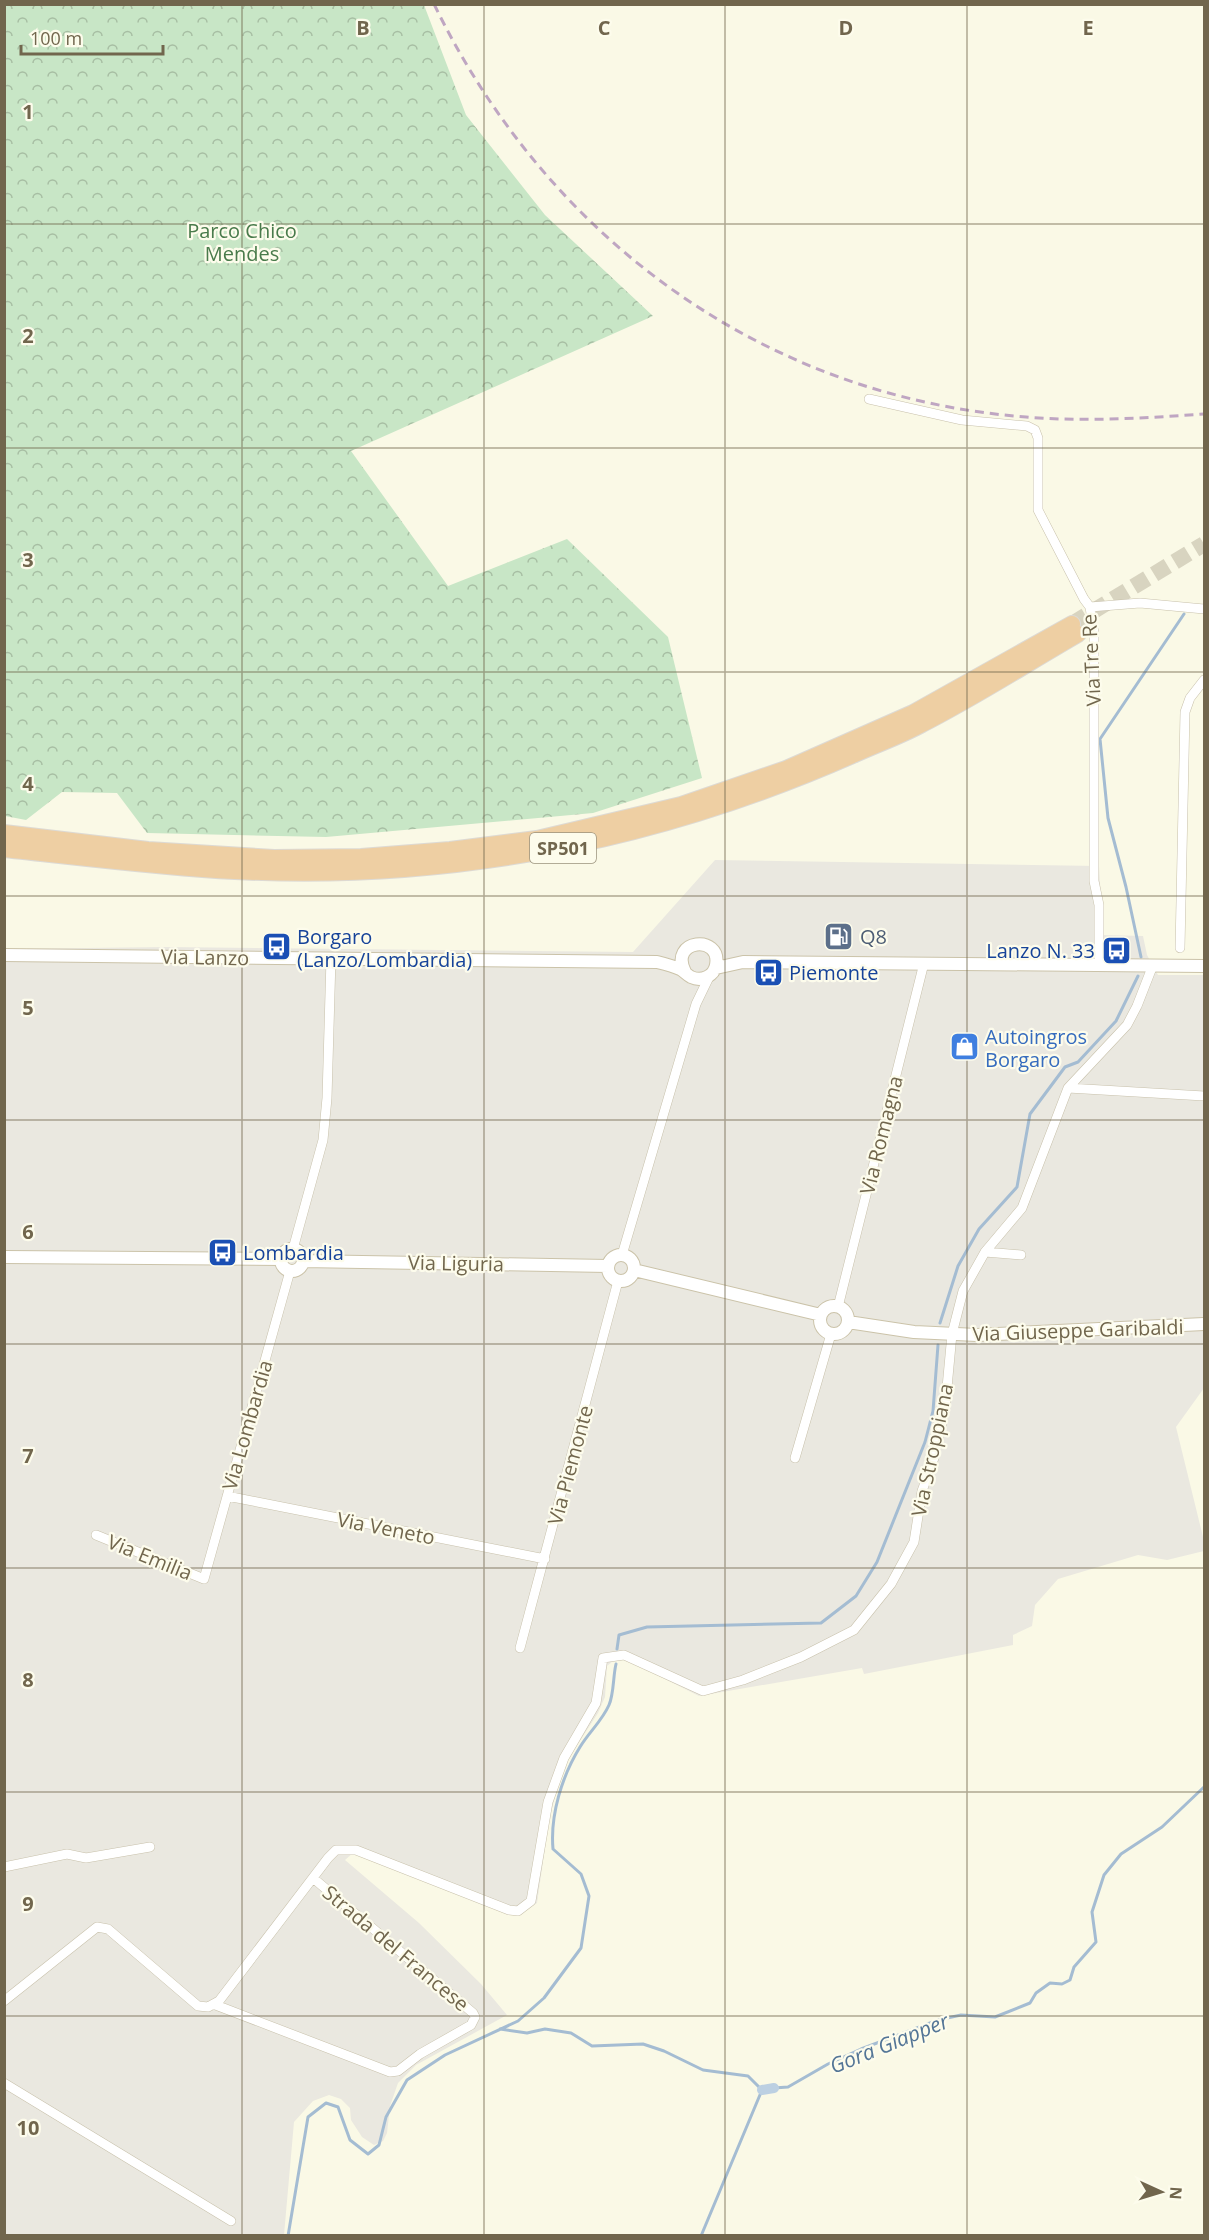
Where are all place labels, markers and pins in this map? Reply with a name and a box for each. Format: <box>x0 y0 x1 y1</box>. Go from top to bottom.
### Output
fuel station icon: Q8 <box>823 920 855 952</box>
place label: Borgaro (Lanzo/Lombardia) <box>297 923 472 973</box>
place label: Q8 <box>860 923 887 950</box>
bus stop icon: Borgaro (Lanzo/Lombardia) <box>260 931 292 963</box>
bus stop icon: Lanzo N. 33 <box>1100 934 1132 966</box>
place label: Lanzo N. 33 <box>986 937 1095 964</box>
bus stop icon: Piemonte <box>752 956 784 988</box>
place label: Piemonte <box>789 959 878 986</box>
place label: Autoingros Borgaro <box>985 1023 1087 1073</box>
shop icon: Autoingros Borgaro <box>948 1031 980 1063</box>
bus stop icon: Lombardia <box>206 1236 238 1268</box>
place label: Lombardia <box>243 1239 344 1266</box>

